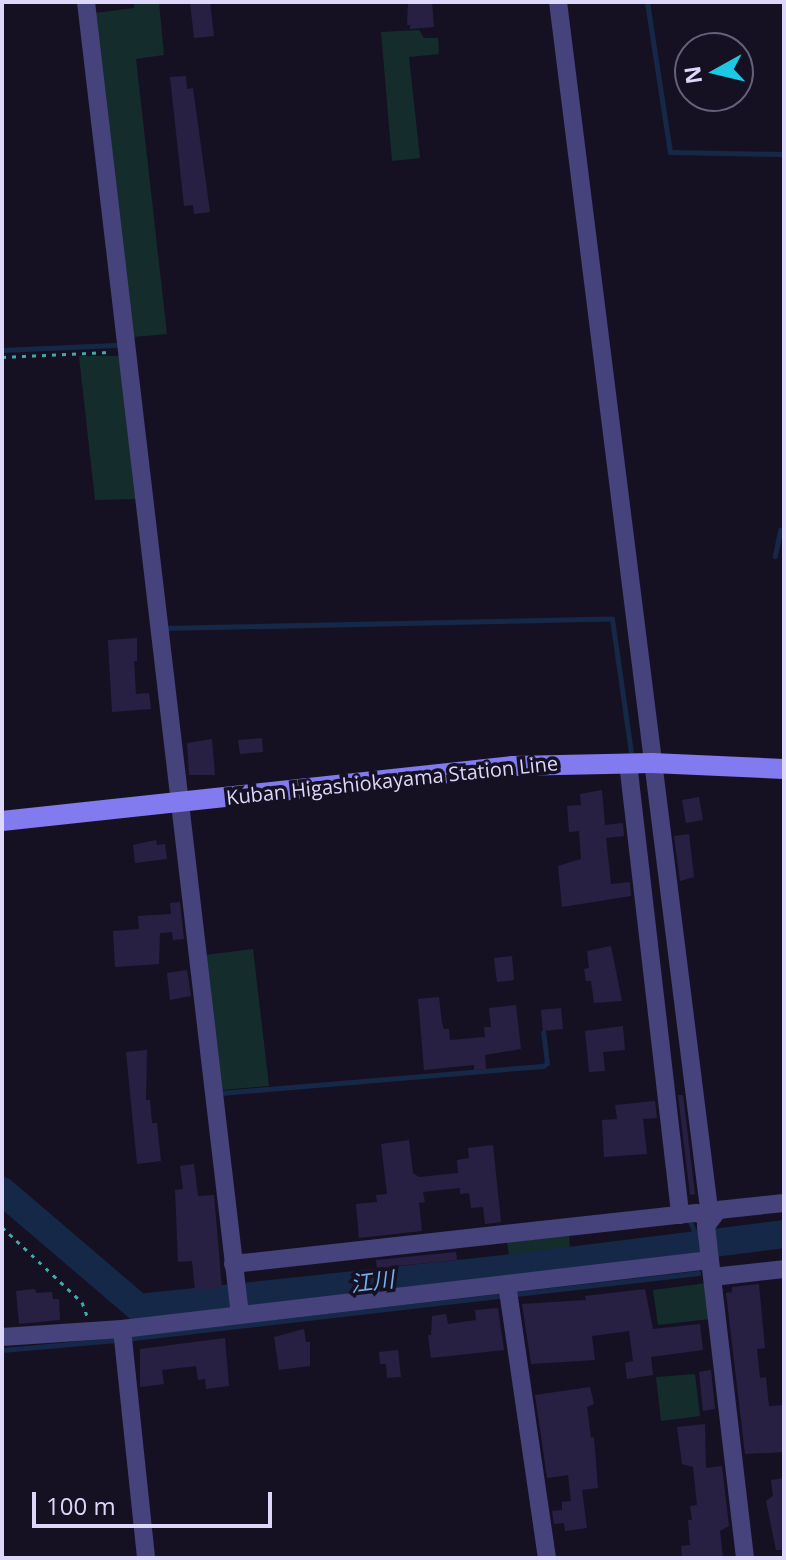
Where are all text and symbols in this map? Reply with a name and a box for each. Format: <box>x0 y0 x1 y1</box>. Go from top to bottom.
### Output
north arrow <box>674 32 754 112</box>
text: N <box>676 64 708 86</box>
street label: Kuban Higashiokayama Station Line <box>225 751 559 809</box>
water label: 江川 <box>349 1265 395 1297</box>
scale bar <box>36 1476 276 1526</box>
text: 100 m <box>46 1489 116 1522</box>

